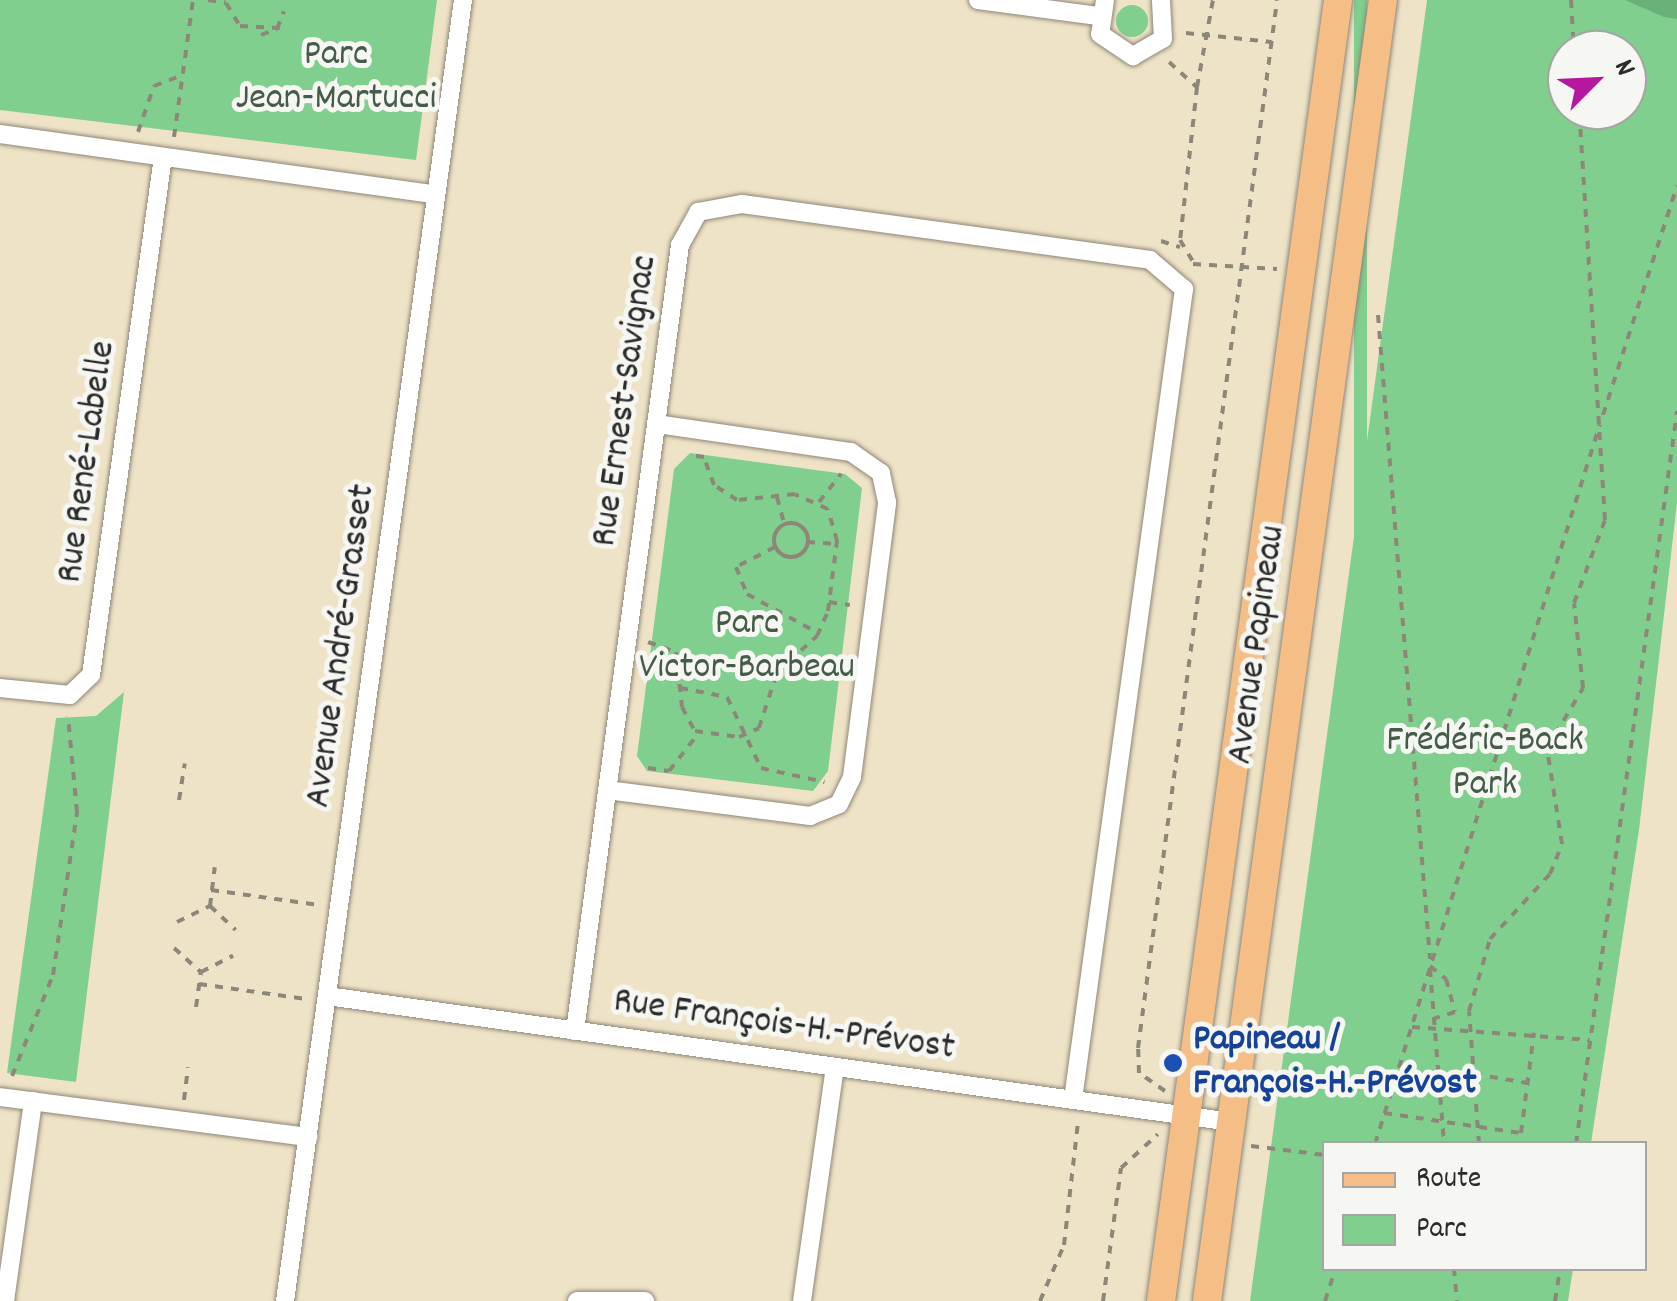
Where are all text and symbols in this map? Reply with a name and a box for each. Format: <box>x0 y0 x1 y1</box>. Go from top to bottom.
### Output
north arrow <box>1547 30 1647 130</box>
park label: Parc Jean-Martucci <box>235 33 437 122</box>
text: N <box>1601 54 1644 83</box>
street label: Rue Ernest-Savignac <box>583 252 669 550</box>
street label: Rue René-Labelle <box>48 338 128 586</box>
street label: Avenue André-Grasset <box>297 481 387 811</box>
street label: Avenue Papineau <box>1219 523 1297 767</box>
park label: Parc Victor-Barbeau <box>639 602 855 692</box>
park label: Frédéric-Back Park <box>1386 719 1584 808</box>
street label: Rue François-H.-Prévost <box>610 979 958 1073</box>
place label: Papineau / François-H.-Prévost <box>1193 1018 1477 1108</box>
marker: Papineau / François-H.-Prévost <box>1162 1052 1184 1074</box>
legend <box>1322 1141 1647 1271</box>
text: Route <box>1416 1159 1481 1202</box>
text: Parc <box>1416 1209 1467 1252</box>

